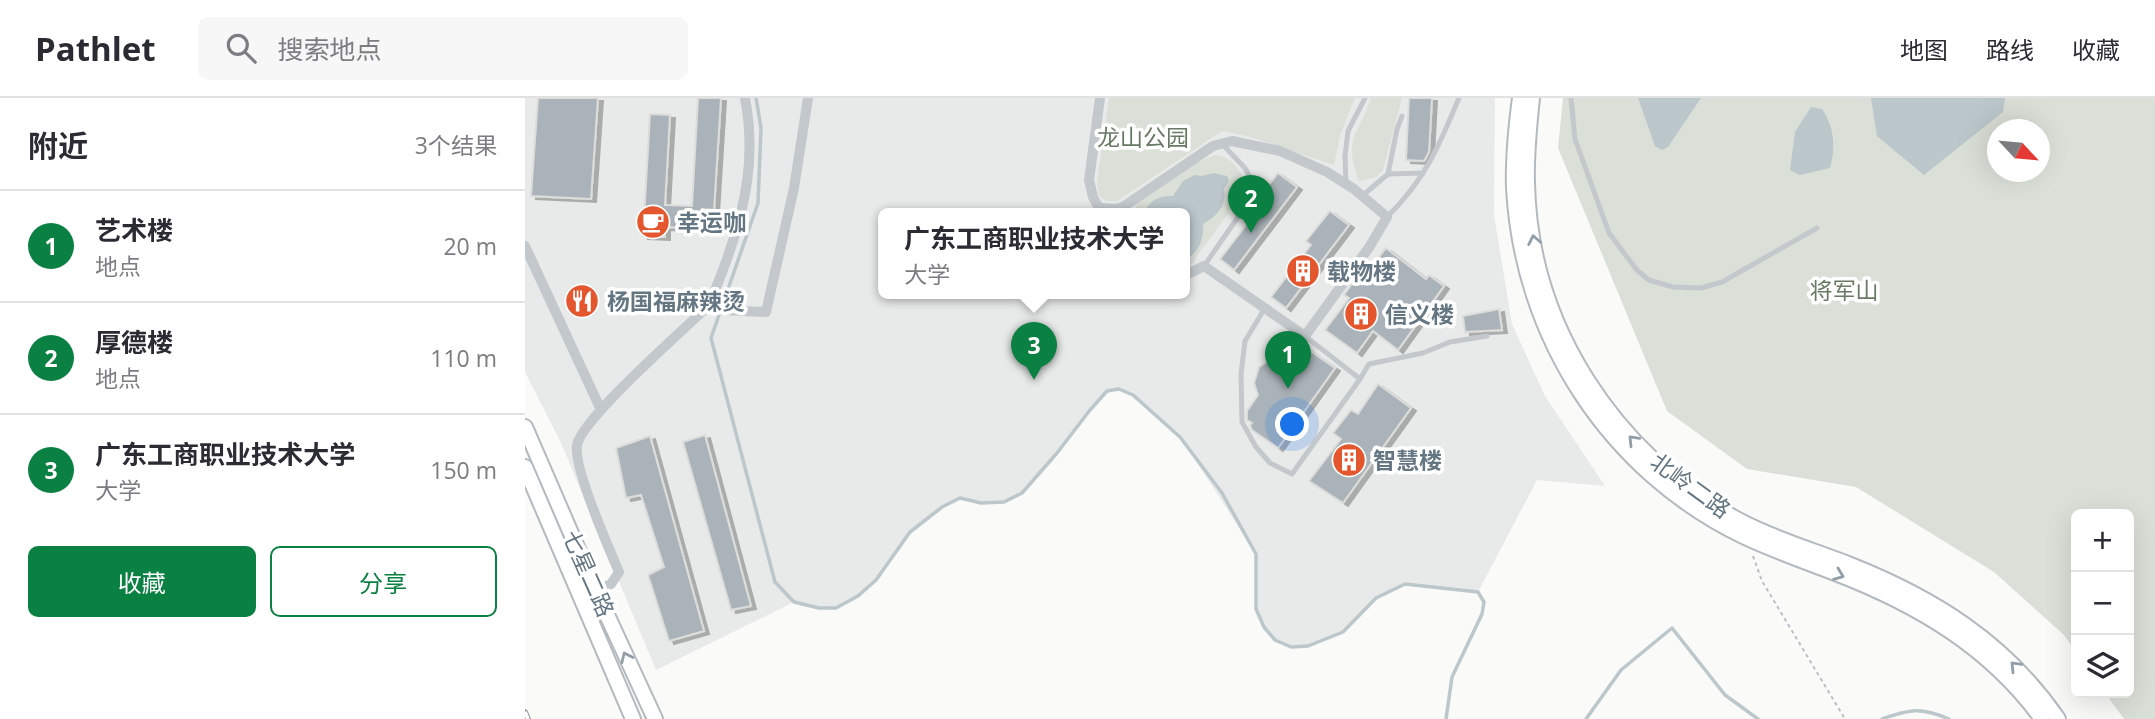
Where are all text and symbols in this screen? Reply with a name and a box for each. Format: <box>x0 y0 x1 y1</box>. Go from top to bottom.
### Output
search box <box>198 17 688 80</box>
text: Pathlet <box>35 26 156 71</box>
icon: search <box>222 29 260 67</box>
text: 搜索地点 <box>278 31 382 67</box>
text: 地图 <box>1900 33 1948 66</box>
text: 路线 <box>1986 33 2034 66</box>
text: 收藏 <box>2072 33 2120 66</box>
north arrow <box>1987 119 2050 182</box>
park label: 龙山公园 <box>1097 121 1189 153</box>
text: 附近 <box>28 125 88 166</box>
text: 3个结果 <box>415 129 497 161</box>
pin: 2 <box>1228 175 1274 233</box>
cafe icon: 幸运咖 <box>634 203 672 241</box>
place label: 幸运咖 <box>677 206 746 238</box>
popup <box>878 208 1190 299</box>
text: 艺术楼 <box>95 212 173 248</box>
text: 广东工商职业技术大学 <box>904 220 1164 256</box>
text: 1 <box>44 230 58 262</box>
text: 20 m <box>443 230 497 262</box>
one-way arrow <box>1527 234 1542 246</box>
text: 地点 <box>95 250 141 282</box>
building icon: 载物楼 <box>1284 252 1322 290</box>
place label: 载物楼 <box>1327 255 1396 287</box>
text: 大学 <box>904 258 950 290</box>
park label: 将军山 <box>1810 274 1879 306</box>
restaurant icon: 杨国福麻辣烫 <box>563 282 601 320</box>
place label: 杨国福麻辣烫 <box>607 285 745 317</box>
building icon: 信义楼 <box>1342 295 1380 333</box>
place label: 信义楼 <box>1385 298 1454 330</box>
pin: 3 <box>1011 322 1057 380</box>
text: 厚德楼 <box>95 324 173 360</box>
pin: 1 <box>1265 331 1311 389</box>
text: 2 <box>44 342 58 374</box>
text: 110 m <box>430 342 497 374</box>
text: 地点 <box>95 362 141 394</box>
your location <box>1275 407 1309 441</box>
one-way arrow <box>1629 435 1642 448</box>
text: 广东工商职业技术大学 <box>95 436 355 472</box>
building icon: 智慧楼 <box>1330 441 1368 479</box>
place label: 智慧楼 <box>1373 444 1442 476</box>
street label: 北岭二路 <box>1644 445 1738 525</box>
text: 3 <box>44 454 58 486</box>
text: 150 m <box>430 454 497 486</box>
text: 大学 <box>95 474 141 506</box>
map controls <box>2071 509 2134 698</box>
button: + <box>2071 509 2134 572</box>
street label: 七星二路 <box>556 524 622 622</box>
button: 收藏 <box>28 546 256 617</box>
button: 分享 <box>270 546 497 617</box>
one-way arrow <box>1833 566 1845 580</box>
button: − <box>2071 572 2134 635</box>
button: layers <box>2071 635 2134 698</box>
one-way arrow <box>620 652 634 664</box>
one-way arrow <box>2010 662 2023 675</box>

